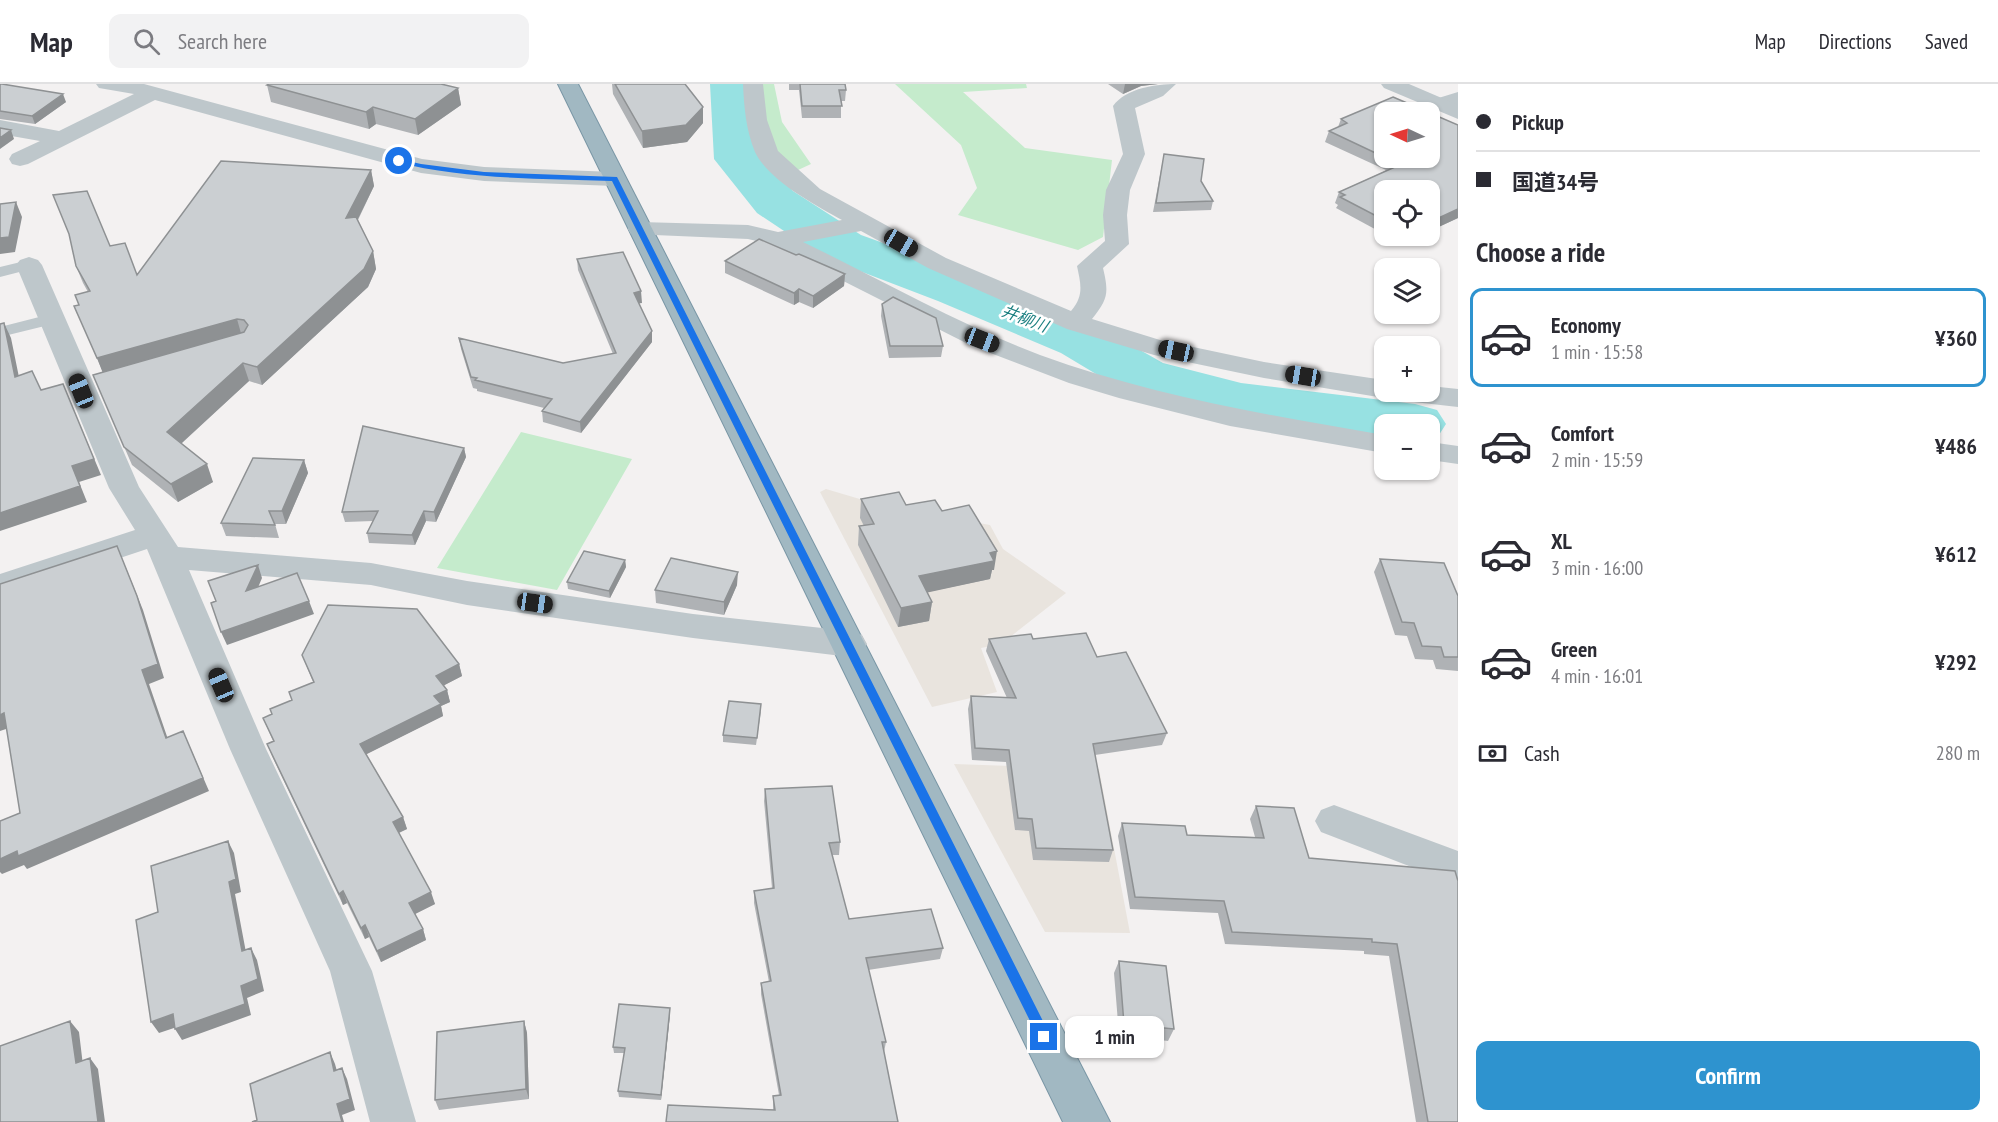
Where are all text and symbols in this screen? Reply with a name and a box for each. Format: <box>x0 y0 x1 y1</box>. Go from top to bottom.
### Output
search box <box>109 14 529 68</box>
text: Map <box>30 23 73 60</box>
icon: search <box>130 25 163 58</box>
text: Search here <box>178 27 267 55</box>
text: Map <box>1755 28 1786 55</box>
text: Directions <box>1819 28 1892 55</box>
text: Saved <box>1925 28 1968 55</box>
north arrow <box>1374 102 1440 168</box>
map controls <box>1374 102 1440 480</box>
text: Pickup <box>1512 108 1564 136</box>
route start <box>385 147 412 174</box>
text: 国道34号 <box>1512 168 1599 196</box>
button: locate <box>1374 180 1440 246</box>
car <box>881 226 921 260</box>
text: Choose a ride <box>1476 235 1605 269</box>
button: layers <box>1374 258 1440 324</box>
water label: 井柳川 <box>999 300 1053 337</box>
icon: car <box>1479 311 1533 365</box>
text: Economy <box>1551 311 1621 339</box>
text: ¥360 <box>1935 324 1977 352</box>
car <box>962 325 1002 355</box>
button: + <box>1374 336 1440 402</box>
car <box>1157 338 1195 364</box>
text: 1 min · 15:58 <box>1551 339 1643 365</box>
car <box>1284 364 1322 388</box>
car <box>66 371 96 411</box>
button: − <box>1374 414 1440 480</box>
icon: car <box>1479 419 1533 473</box>
text: Comfort <box>1551 419 1614 447</box>
text: ¥486 <box>1935 432 1977 460</box>
text: 2 min · 15:59 <box>1551 447 1643 473</box>
icon: car <box>1479 527 1533 581</box>
text: XL <box>1551 527 1572 555</box>
text: ¥612 <box>1935 540 1977 568</box>
text: 3 min · 16:00 <box>1551 555 1643 581</box>
car <box>516 592 554 614</box>
icon: car <box>1479 635 1533 689</box>
text: Green <box>1551 635 1597 663</box>
text: ¥292 <box>1935 648 1977 676</box>
text: 4 min · 16:01 <box>1551 663 1643 689</box>
car <box>206 665 236 705</box>
icon: cash <box>1476 737 1509 770</box>
text: Cash <box>1524 739 1560 767</box>
text: 280 m <box>1936 740 1980 766</box>
callout: 1 min <box>1065 1016 1164 1058</box>
route end <box>1030 1023 1057 1050</box>
text: 1 min <box>1094 1024 1135 1050</box>
button: Confirm <box>1476 1041 1980 1110</box>

